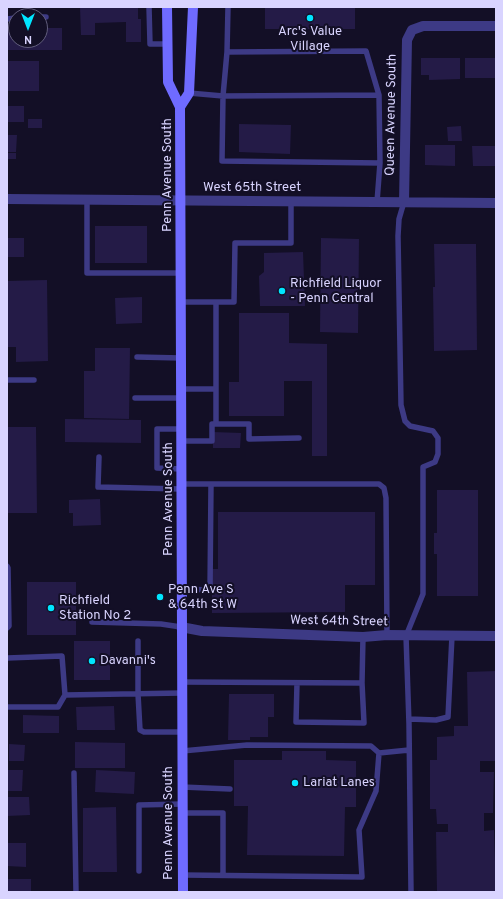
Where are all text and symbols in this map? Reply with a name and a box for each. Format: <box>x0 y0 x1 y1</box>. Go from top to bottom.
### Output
north arrow <box>8 8 48 48</box>
marker: Arc's Value Village <box>305 13 315 23</box>
place label: Arc's Value Village <box>278 24 342 55</box>
text: N <box>24 32 32 46</box>
street label: Queen Avenue South <box>383 54 401 176</box>
street label: Penn Avenue South <box>160 118 176 232</box>
street label: West 65th Street <box>203 180 301 196</box>
place label: Richfield Liquor - Penn Central <box>290 276 382 307</box>
marker: Richfield Liquor - Penn Central <box>277 286 287 296</box>
street label: Penn Avenue South <box>161 442 177 556</box>
place label: Penn Ave S & 64th St W <box>168 582 237 613</box>
marker: Penn Ave S & 64th St W <box>155 592 165 602</box>
place label: Richfield Station No 2 <box>59 593 131 624</box>
marker: Richfield Station No 2 <box>46 603 56 613</box>
street label: West 64th Street <box>290 613 388 631</box>
place label: Davanni's <box>100 653 156 669</box>
marker: Davanni's <box>87 656 97 666</box>
street label: Penn Avenue South <box>161 766 177 880</box>
place label: Lariat Lanes <box>303 775 375 791</box>
marker: Lariat Lanes <box>290 778 300 788</box>

